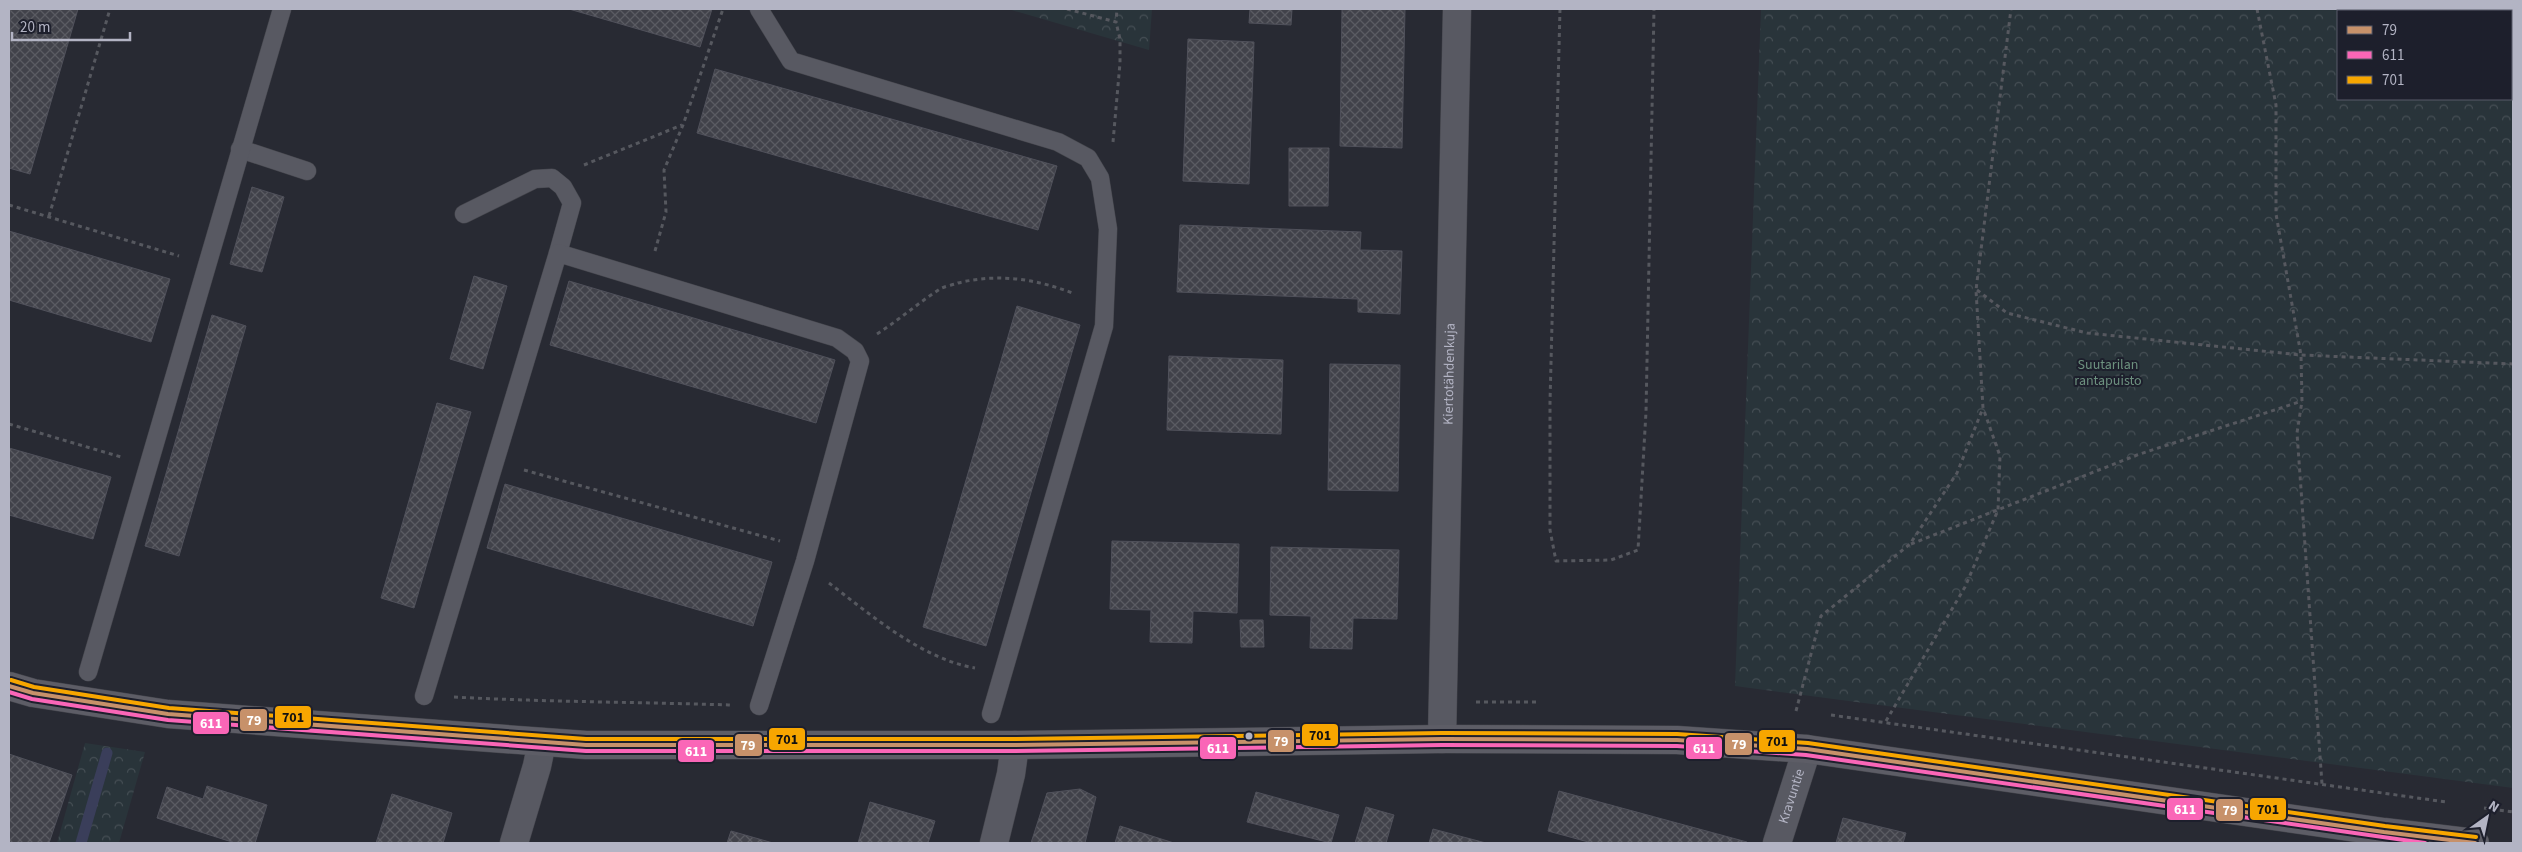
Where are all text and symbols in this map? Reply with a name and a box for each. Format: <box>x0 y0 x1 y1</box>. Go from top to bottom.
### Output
scale bar <box>12 10 130 42</box>
legend <box>2337 10 2512 100</box>
text: 20 m <box>20 17 50 38</box>
text: 79 <box>2382 20 2397 41</box>
text: 611 <box>2382 45 2404 66</box>
text: 701 <box>2382 70 2404 91</box>
street label: Kiertotähdenkuja <box>1438 323 1461 425</box>
park label: Suutarilan rantapuisto <box>2074 355 2142 391</box>
line badge: 701 <box>274 705 312 729</box>
line badge: 79 <box>239 708 268 732</box>
text: 701 <box>282 708 304 728</box>
line badge: 611 <box>192 711 230 735</box>
text: 79 <box>247 711 261 731</box>
text: 611 <box>200 714 222 734</box>
line badge: 701 <box>1301 723 1339 747</box>
text: 701 <box>1309 726 1331 746</box>
line badge: 701 <box>768 727 806 751</box>
line badge: 79 <box>1267 729 1295 753</box>
line badge: 701 <box>1758 729 1796 753</box>
text: 701 <box>776 730 798 750</box>
unlabelled marker <box>1244 731 1254 741</box>
text: 79 <box>1274 732 1288 752</box>
line badge: 79 <box>1724 732 1753 756</box>
text: 701 <box>1766 732 1788 752</box>
line badge: 79 <box>734 733 763 757</box>
text: 79 <box>1732 735 1746 755</box>
text: 79 <box>741 736 755 756</box>
line badge: 611 <box>1199 736 1237 760</box>
line badge: 611 <box>1685 736 1723 760</box>
line badge: 611 <box>677 739 715 763</box>
text: 611 <box>1207 739 1229 759</box>
text: 611 <box>1693 739 1715 759</box>
text: 611 <box>685 742 707 762</box>
street label: Kravuntie <box>1774 766 1810 826</box>
north arrow <box>2462 792 2512 842</box>
text: N <box>2484 796 2503 818</box>
line badge: 611 <box>2166 797 2204 821</box>
line badge: 701 <box>2249 797 2287 821</box>
line badge: 79 <box>2215 798 2244 822</box>
text: 611 <box>2174 800 2196 820</box>
text: 701 <box>2257 800 2279 820</box>
text: 79 <box>2223 801 2237 821</box>

